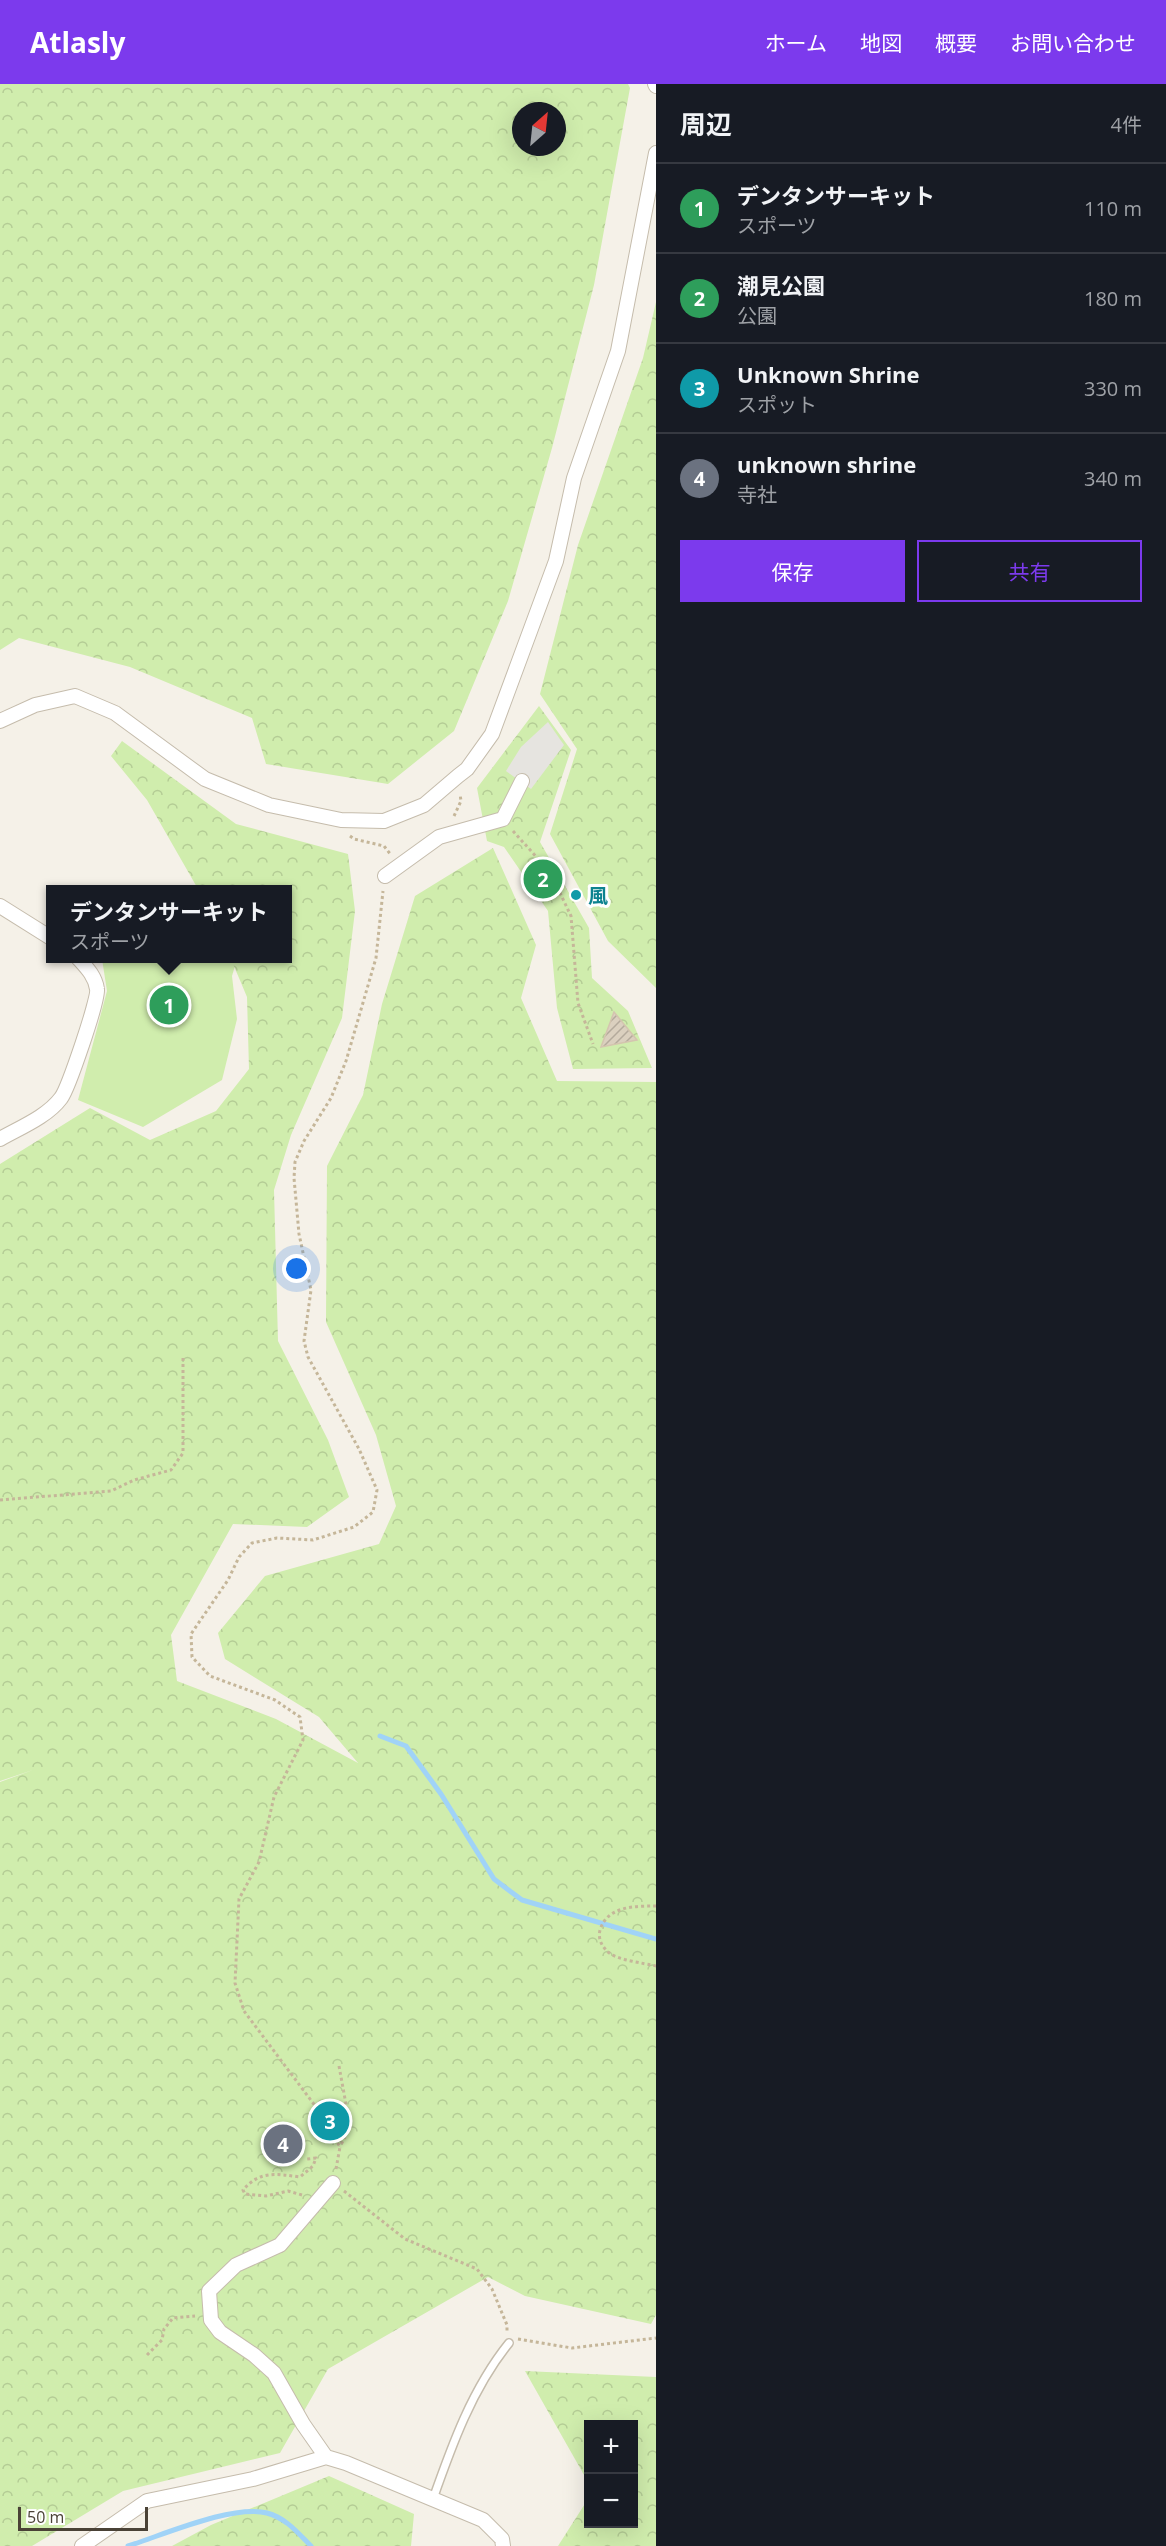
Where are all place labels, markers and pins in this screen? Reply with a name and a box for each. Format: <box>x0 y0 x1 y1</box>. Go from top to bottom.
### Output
pin: 2 <box>524 856 562 902</box>
place label: 風 <box>588 882 608 909</box>
marker: 風 <box>569 888 583 902</box>
pin: 1 <box>150 982 188 1028</box>
pin: 3 <box>310 2098 350 2144</box>
pin: 4 <box>264 2122 302 2166</box>

